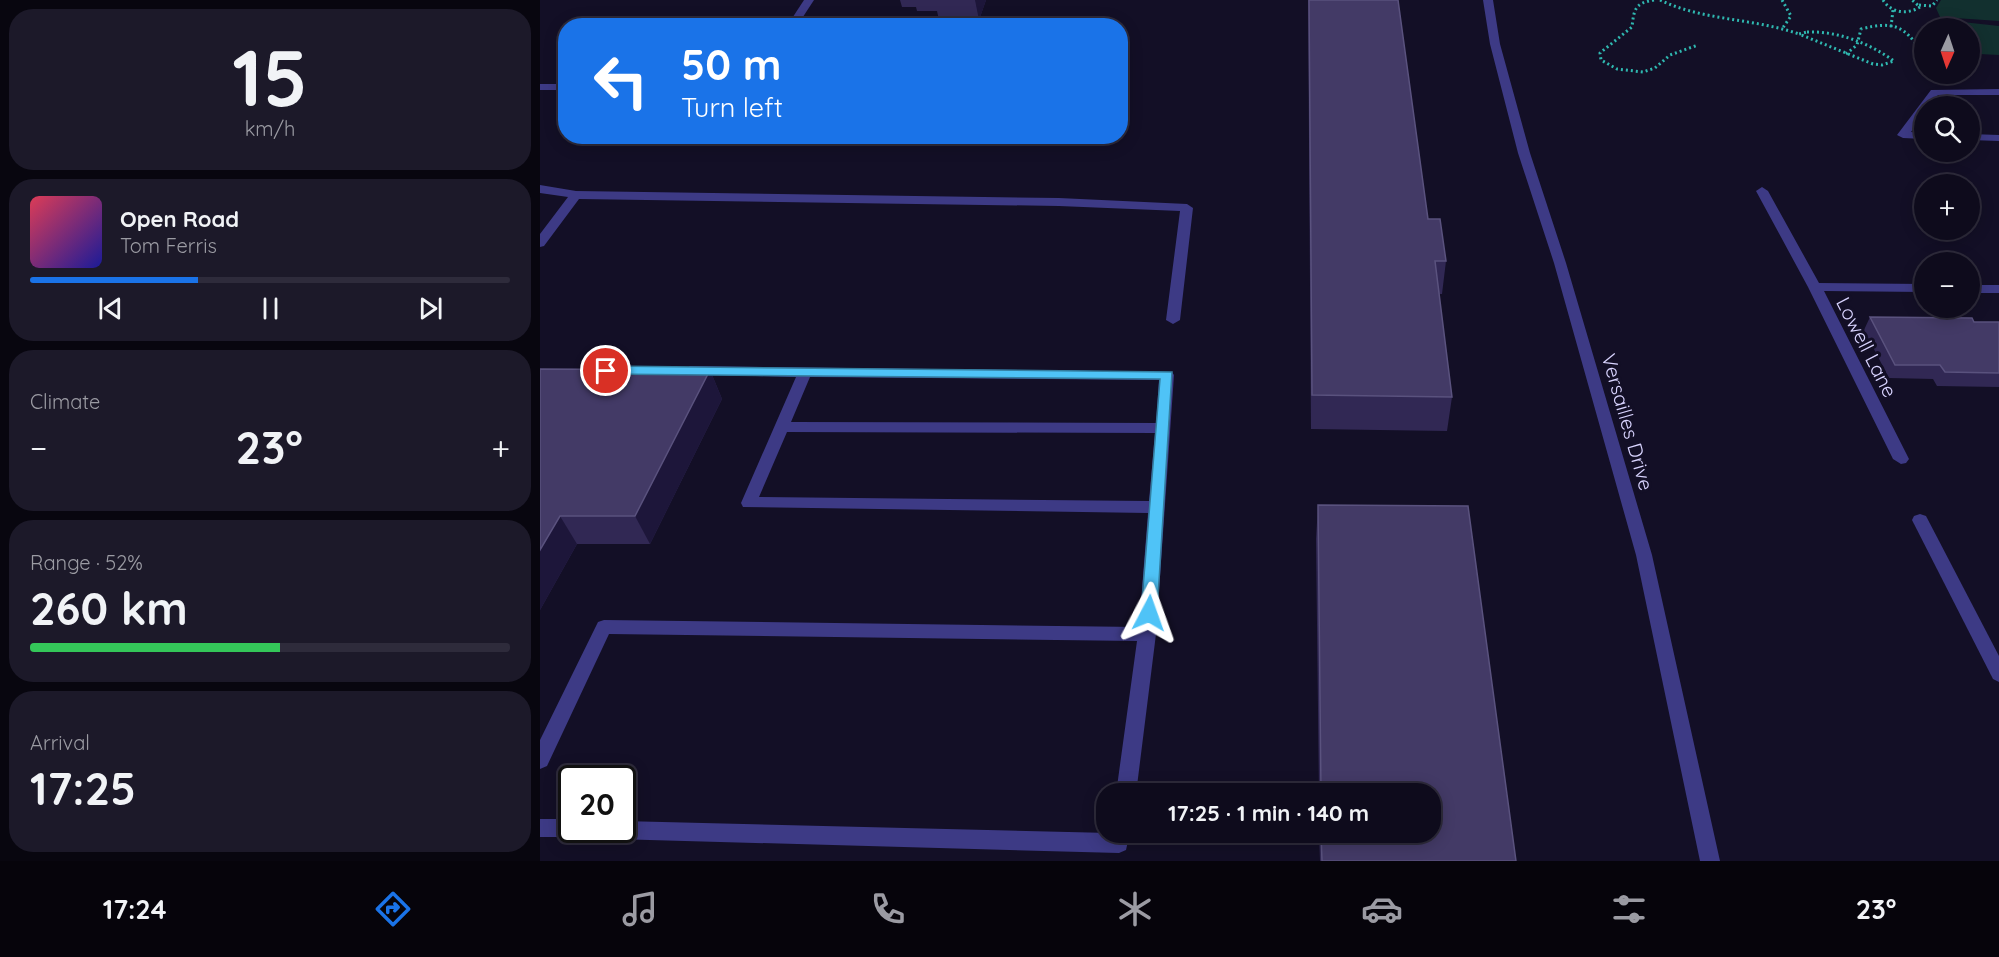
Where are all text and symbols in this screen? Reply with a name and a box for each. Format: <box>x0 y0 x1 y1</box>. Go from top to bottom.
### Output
north arrow <box>1914 18 1980 84</box>
map controls <box>1914 18 1980 318</box>
text: 15 <box>232 28 308 126</box>
text: 50 m <box>681 38 781 91</box>
icon: left <box>582 42 660 120</box>
text: Turn left <box>681 90 783 124</box>
button: search <box>1914 96 1980 162</box>
text: km/h <box>245 116 295 141</box>
button: + <box>1914 174 1980 240</box>
text: Open Road <box>120 205 239 233</box>
text: Tom Ferris <box>120 233 217 258</box>
button: − <box>1914 252 1980 318</box>
icon: previous <box>94 292 127 325</box>
icon: pause <box>254 292 287 325</box>
icon: next <box>414 292 447 325</box>
street label: Lowell Lane <box>1831 293 1903 401</box>
pin <box>580 345 631 396</box>
street label: Versailles Drive <box>1597 351 1659 493</box>
icon: arrive <box>589 354 622 387</box>
text: Climate <box>30 389 100 414</box>
text: 23° <box>236 419 303 475</box>
text: − <box>30 427 47 468</box>
text: + <box>491 427 510 468</box>
text: Range · 52% <box>30 550 143 575</box>
text: 260 km <box>30 580 188 636</box>
position arrow <box>1117 581 1181 645</box>
text: Arrival <box>30 730 90 755</box>
text: 17:25 <box>30 760 136 816</box>
speed limit sign: 20 <box>558 765 636 843</box>
text: 17:25 · 1 min · 140 m <box>1168 799 1369 827</box>
icon: directions <box>372 888 414 930</box>
icon: music <box>619 888 661 930</box>
icon: phone <box>867 888 909 930</box>
icon: climate <box>1114 888 1156 930</box>
icon: car <box>1361 888 1403 930</box>
icon: filters <box>1608 888 1650 930</box>
text: 17:24 <box>103 892 167 926</box>
text: 23° <box>1856 892 1896 926</box>

